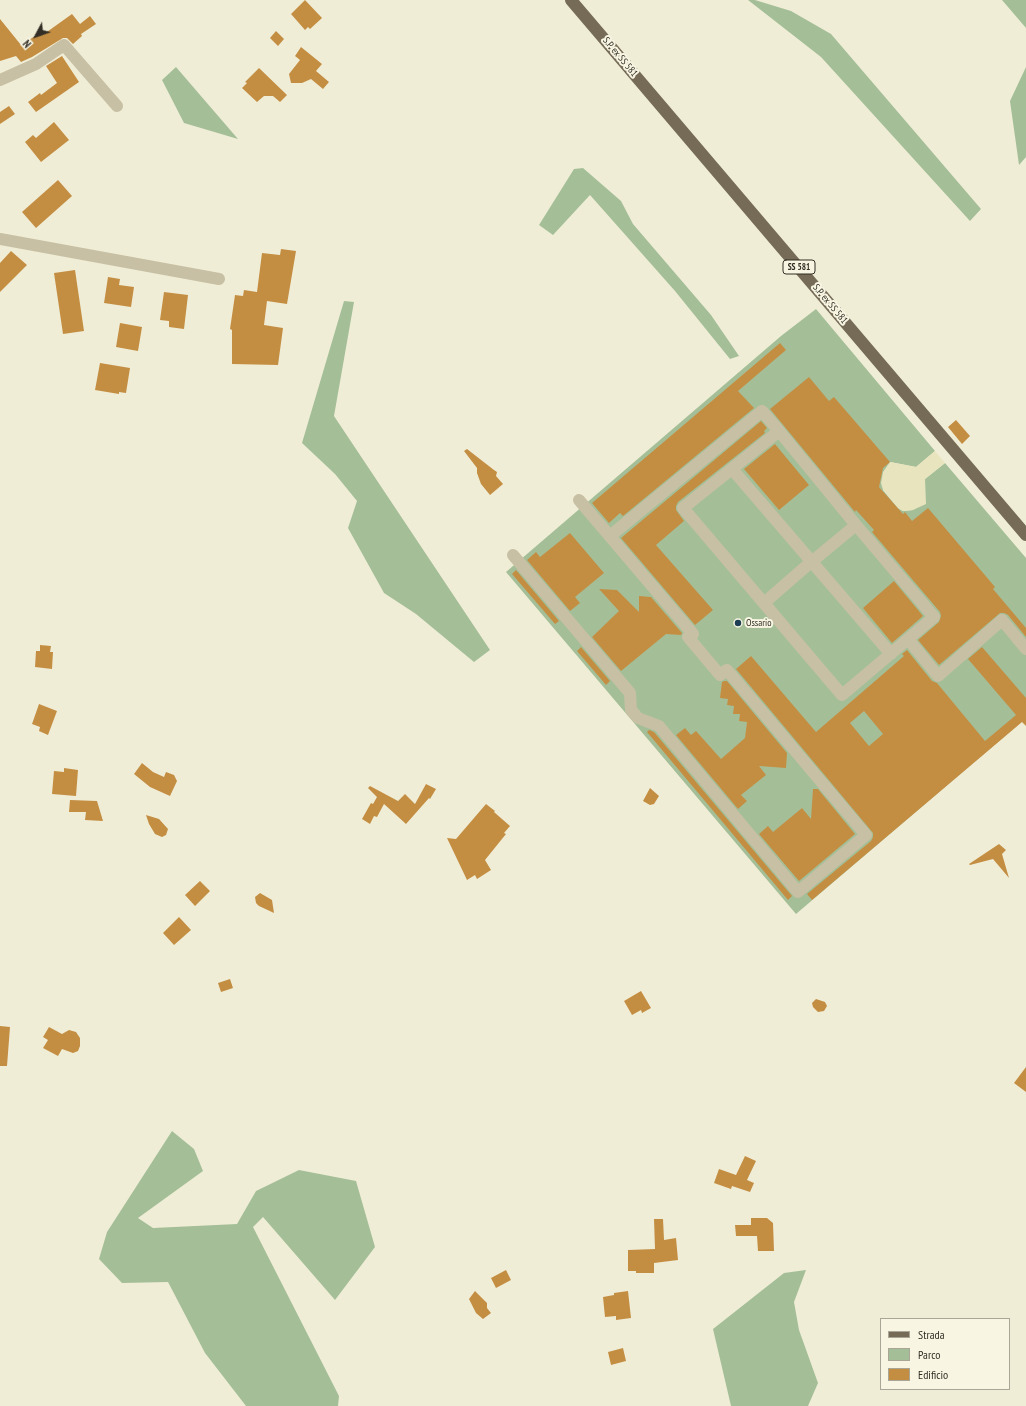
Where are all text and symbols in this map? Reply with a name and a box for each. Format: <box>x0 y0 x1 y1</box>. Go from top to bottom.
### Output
north arrow <box>16 16 56 56</box>
street label: S.P. ex SS 581 <box>600 35 640 79</box>
text: N <box>20 37 34 51</box>
road number: SS 581 <box>783 260 815 274</box>
street label: S.P. ex SS 581 <box>810 282 850 326</box>
place label: Ossario <box>746 617 771 629</box>
marker: Ossario <box>733 618 743 628</box>
legend <box>880 1318 1010 1390</box>
text: Strada <box>918 1327 945 1342</box>
text: Parco <box>918 1347 940 1362</box>
text: Edificio <box>918 1367 948 1382</box>

